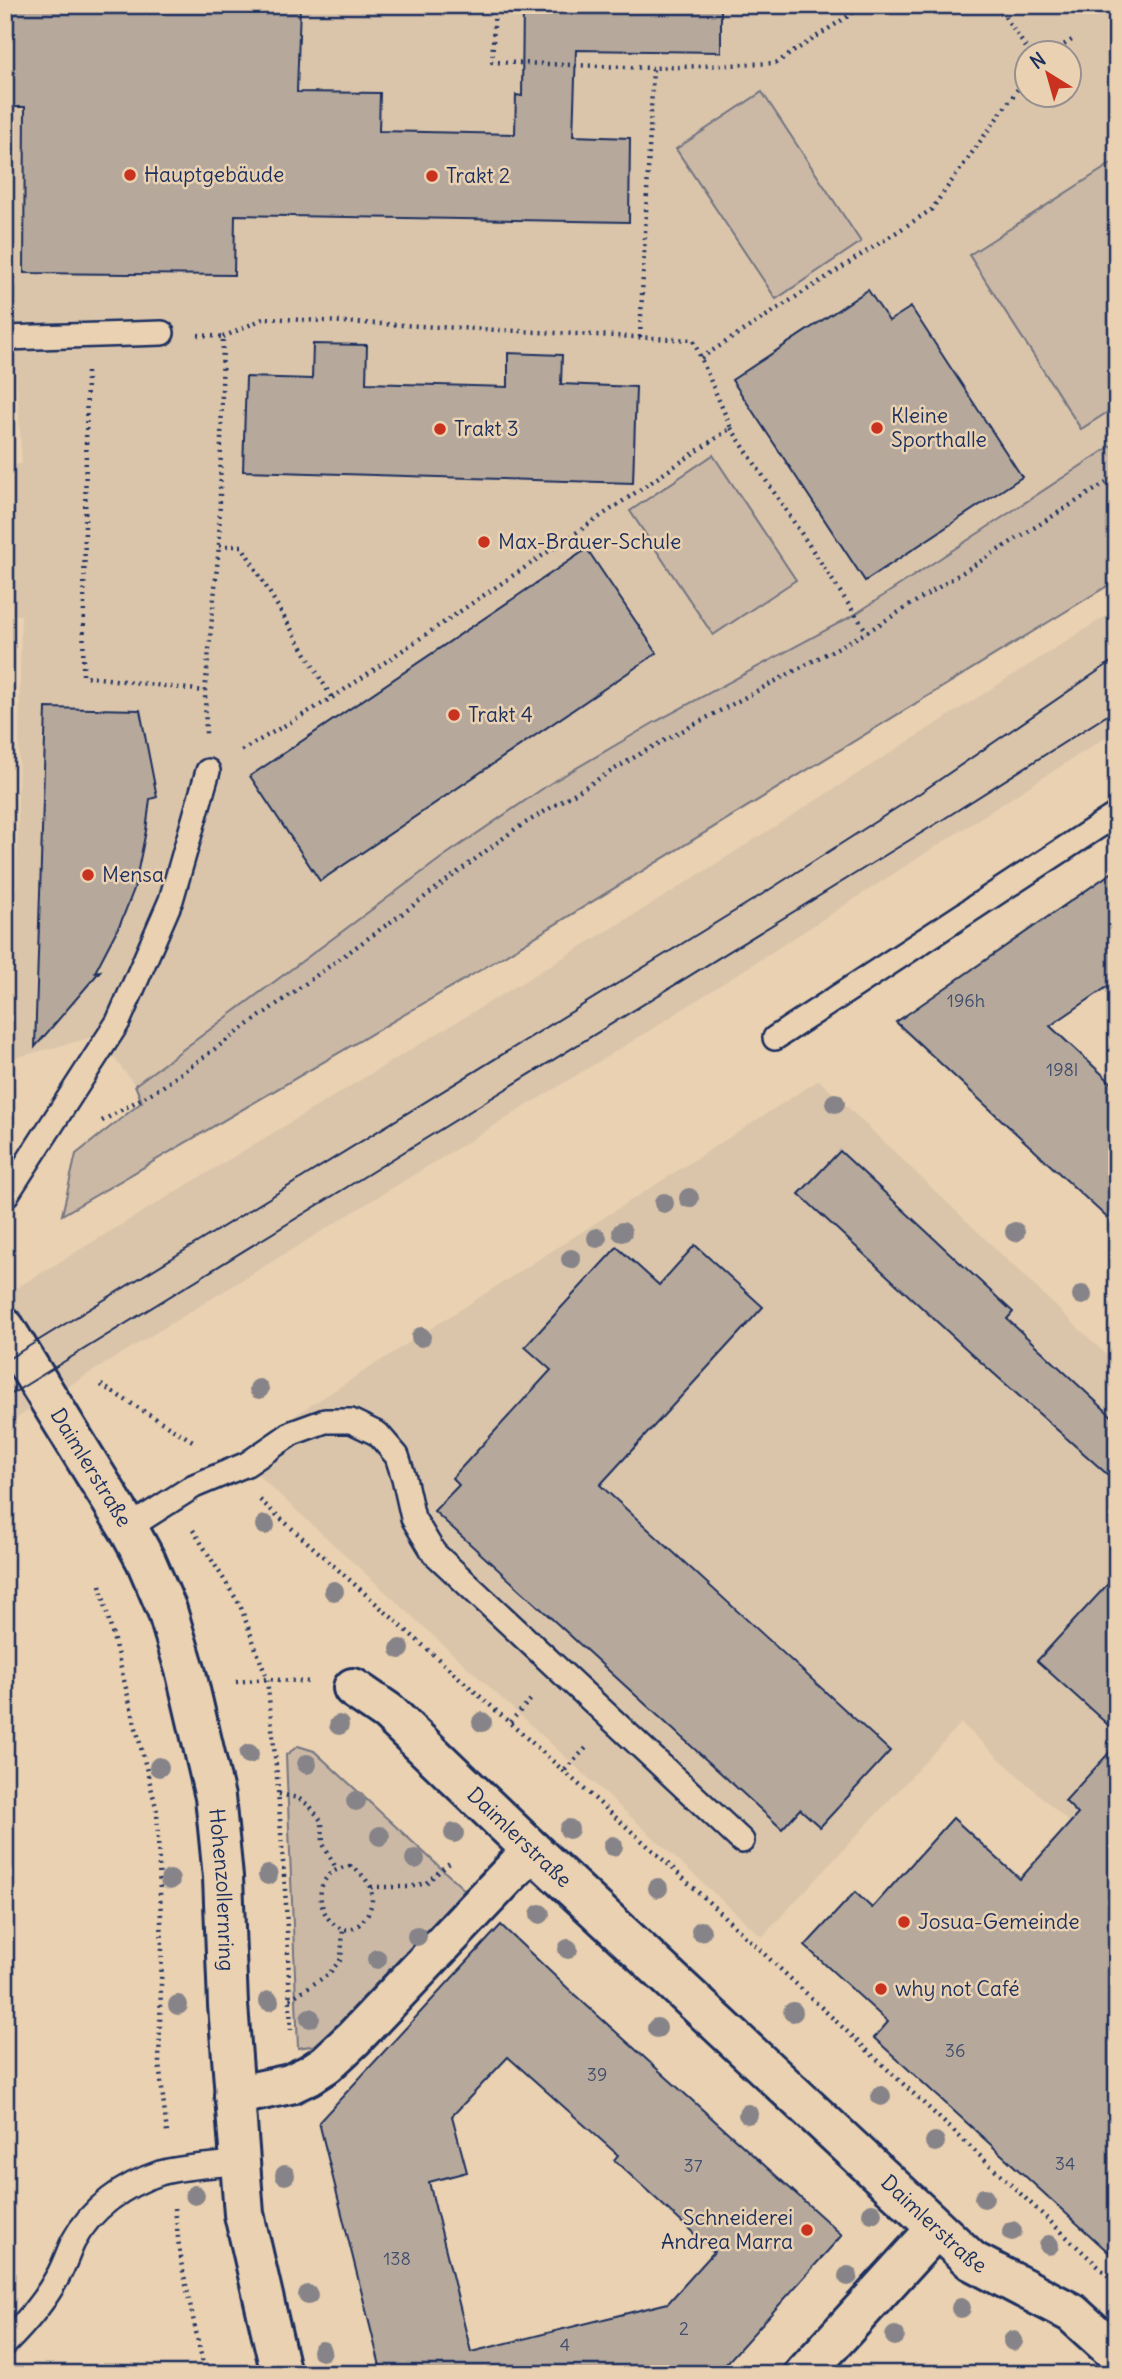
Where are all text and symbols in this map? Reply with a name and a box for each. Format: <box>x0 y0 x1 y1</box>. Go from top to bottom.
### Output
north arrow <box>1014 38 1084 108</box>
text: N <box>1025 47 1050 74</box>
place label: Hauptgebäude <box>144 161 284 188</box>
place label: Trakt 2 <box>446 162 510 189</box>
marker: Hauptgebäude <box>122 167 138 183</box>
marker: Trakt 2 <box>424 168 440 184</box>
place label: Kleine Sporthalle <box>891 402 987 453</box>
place label: Trakt 3 <box>454 415 519 442</box>
marker: Kleine Sporthalle <box>869 420 885 436</box>
marker: Trakt 3 <box>432 421 448 437</box>
place label: Max-Brauer-Schule <box>498 528 681 555</box>
marker: Max-Brauer-Schule <box>476 534 492 550</box>
place label: Trakt 4 <box>468 701 533 728</box>
marker: Trakt 4 <box>446 707 462 723</box>
place label: Mensa <box>102 861 164 888</box>
marker: Mensa <box>80 867 96 883</box>
house number: 196h <box>947 989 985 1012</box>
house number: 198l <box>1046 1058 1078 1081</box>
street label: Daimlerstraße <box>45 1403 138 1532</box>
street label: Daimlerstraße <box>462 1781 578 1893</box>
street label: Hohenzollernring <box>203 1807 241 1972</box>
place label: Josua-Gemeinde <box>918 1908 1079 1935</box>
marker: Josua-Gemeinde <box>896 1914 912 1930</box>
place label: why not Café <box>895 1975 1020 2002</box>
marker: why not Café <box>873 1981 889 1997</box>
house number: 36 <box>945 2039 965 2062</box>
house number: 39 <box>587 2063 607 2086</box>
house number: 34 <box>1055 2152 1075 2175</box>
house number: 37 <box>683 2154 703 2177</box>
street label: Daimlerstraße <box>875 2169 991 2279</box>
place label: Schneiderei Andrea Marra <box>661 2204 793 2255</box>
marker: Schneiderei Andrea Marra <box>799 2222 815 2238</box>
house number: 138 <box>383 2247 411 2270</box>
house number: 2 <box>679 2317 689 2340</box>
house number: 4 <box>560 2333 570 2356</box>

